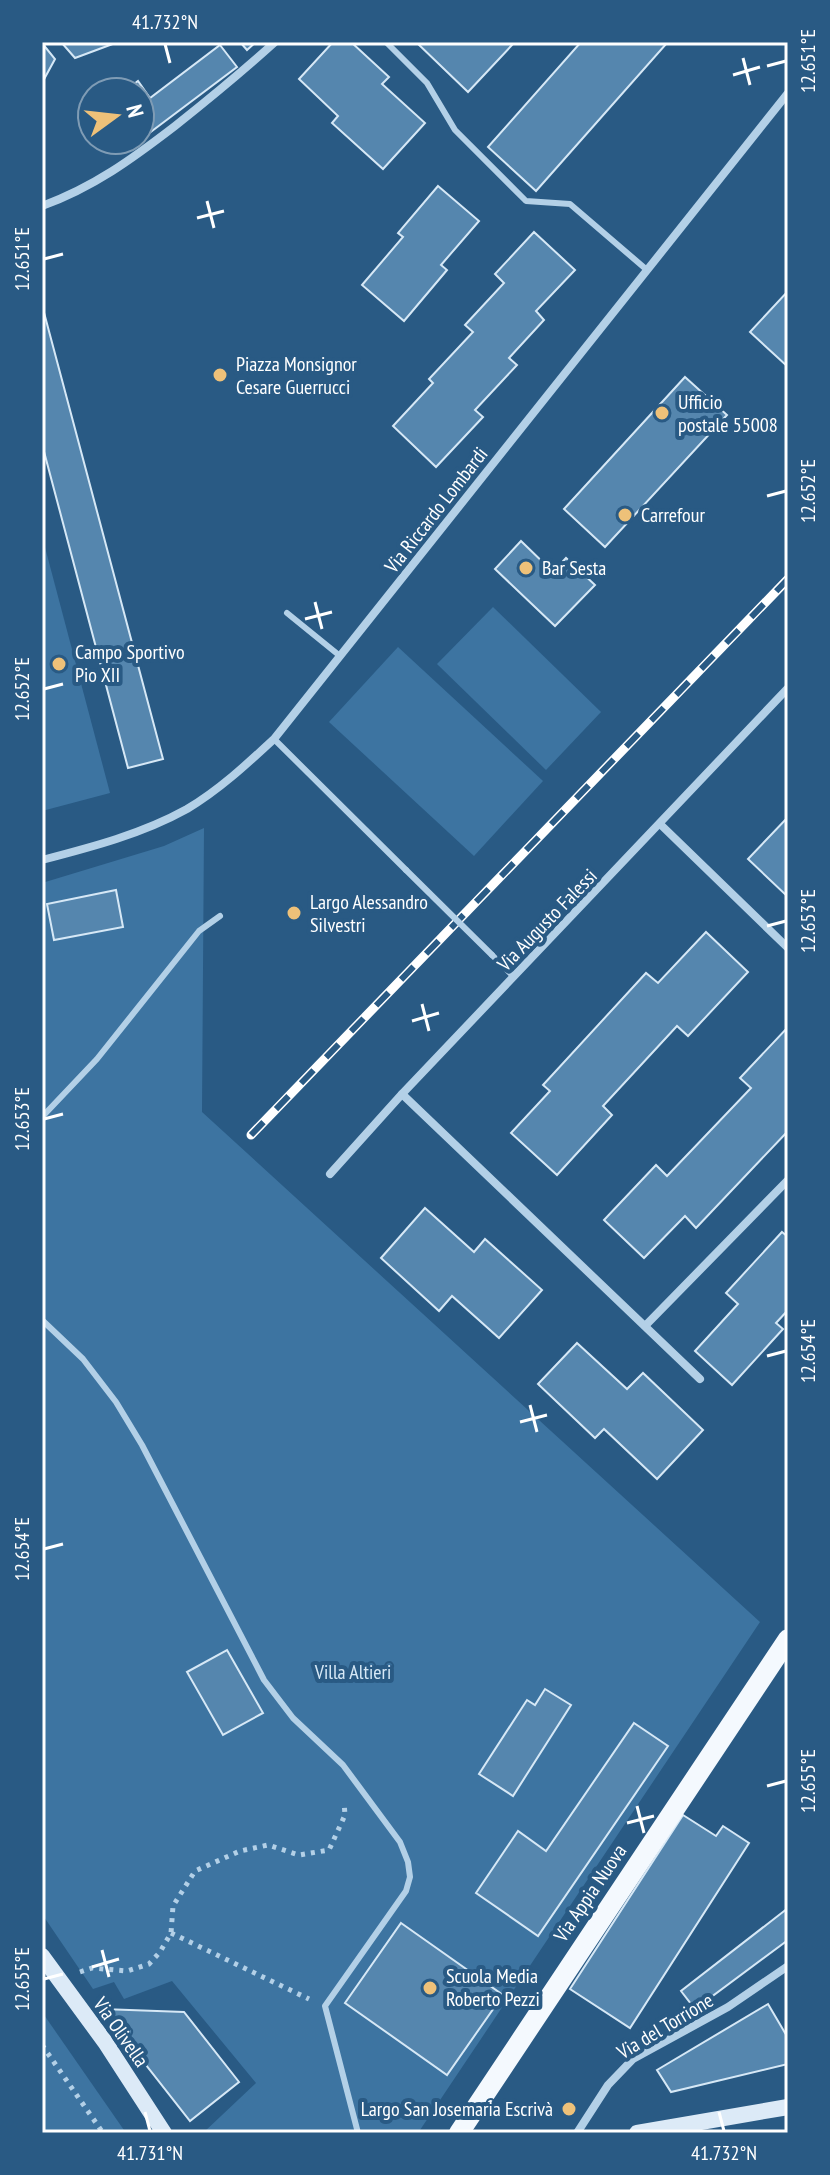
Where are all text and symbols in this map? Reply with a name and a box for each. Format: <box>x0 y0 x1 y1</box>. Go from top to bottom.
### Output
text: 41.732°N <box>132 9 198 35</box>
text: 12.651°E <box>795 29 821 93</box>
north arrow <box>76 76 156 156</box>
text: N <box>120 101 150 120</box>
text: 12.651°E <box>9 227 35 291</box>
place label: Piazza Monsignor Cesare Guerrucci <box>236 351 357 400</box>
marker: Piazza Monsignor Cesare Guerrucci <box>211 366 229 384</box>
place label: Ufficio postale 55008 <box>678 389 778 438</box>
marker: Ufficio postale 55008 <box>653 404 671 422</box>
street label: Via Riccardo Lombardi <box>378 442 493 579</box>
text: 12.652°E <box>795 459 821 523</box>
place label: Carrefour <box>641 502 705 528</box>
marker: Carrefour <box>616 506 634 524</box>
place label: Bar Sesta <box>542 555 606 581</box>
marker: Bar Sesta <box>517 559 535 577</box>
place label: Campo Sportivo Pio XII <box>75 639 185 688</box>
marker: Campo Sportivo Pio XII <box>50 655 68 673</box>
text: 12.652°E <box>9 657 35 721</box>
street label: Via Augusto Falessi <box>491 863 602 978</box>
place label: Largo Alessandro Silvestri <box>310 889 428 938</box>
text: 12.653°E <box>795 889 821 953</box>
marker: Largo Alessandro Silvestri <box>285 904 303 922</box>
text: 12.653°E <box>9 1087 35 1151</box>
text: 12.654°E <box>795 1319 821 1383</box>
text: 12.654°E <box>9 1517 35 1581</box>
park label: Villa Altieri <box>314 1659 391 1685</box>
text: 12.655°E <box>795 1749 821 1813</box>
street label: Via Appia Nuova <box>547 1839 632 1948</box>
text: 12.655°E <box>9 1947 35 2011</box>
place label: Scuola Media Roberto Pezzi <box>446 1963 540 2012</box>
marker: Scuola Media Roberto Pezzi <box>421 1979 439 1997</box>
street label: Via del Torrione <box>611 1987 718 2065</box>
street label: Via Olivella <box>87 1991 154 2072</box>
place label: Largo San Josemaria Escrivà <box>361 2096 553 2122</box>
marker: Largo San Josemaria Escrivà <box>560 2100 578 2118</box>
text: 41.731°N <box>117 2140 183 2166</box>
text: 41.732°N <box>691 2140 757 2166</box>

